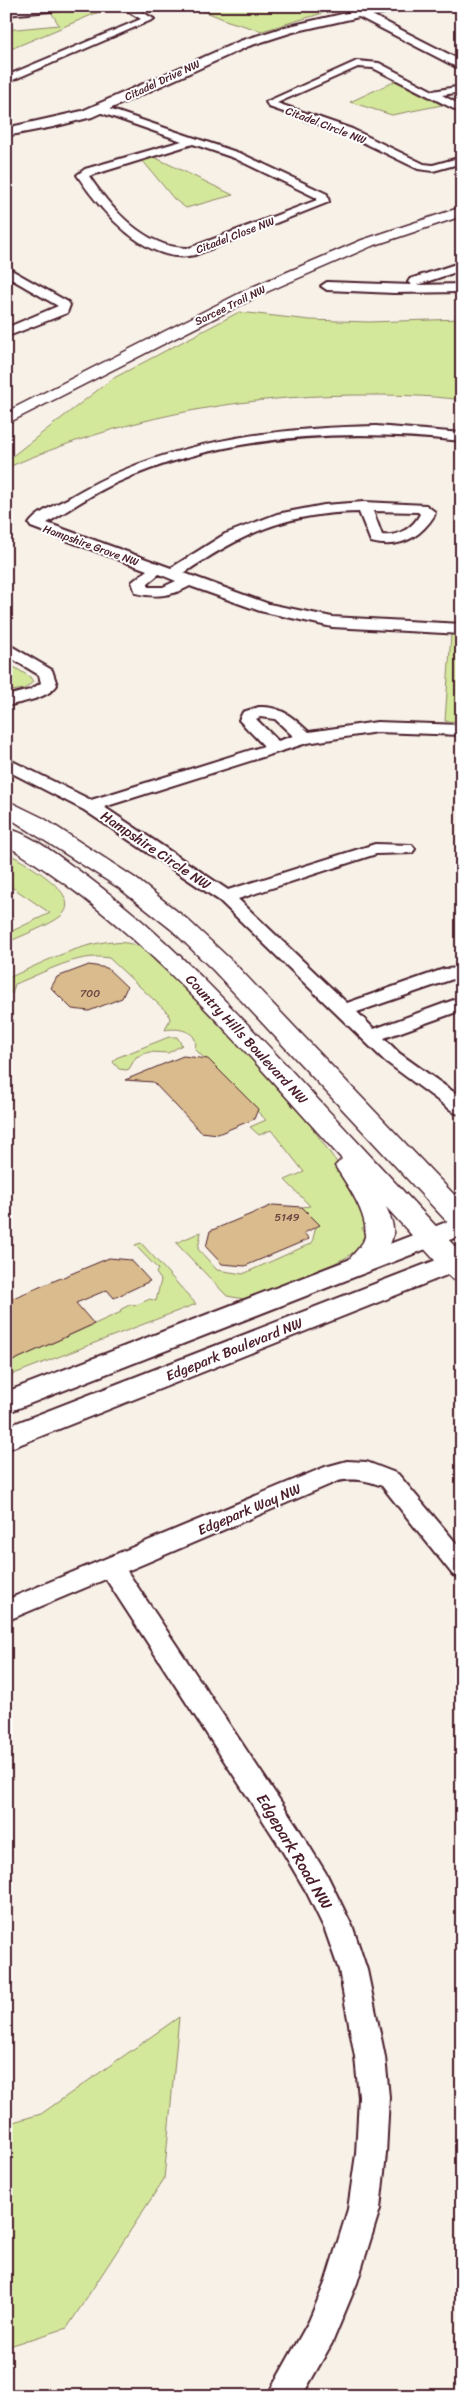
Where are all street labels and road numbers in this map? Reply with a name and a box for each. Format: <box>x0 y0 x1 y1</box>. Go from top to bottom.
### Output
street label: Citadel Drive NW <box>121 55 203 106</box>
street label: Citadel Circle NW <box>283 101 369 150</box>
street label: Citadel Close NW <box>193 212 278 259</box>
street label: Sarcee Trail NW <box>191 280 269 331</box>
street label: Hampshire Grove NW <box>40 519 142 572</box>
street label: Hampshire Circle NW <box>95 804 216 897</box>
street label: Country Hills Boulevard NW <box>179 968 314 1111</box>
street label: Edgepark Boulevard NW <box>162 1311 307 1388</box>
street label: Edgepark Way NW <box>194 1476 305 1543</box>
street label: Edgepark Road NW <box>248 1787 341 1915</box>

